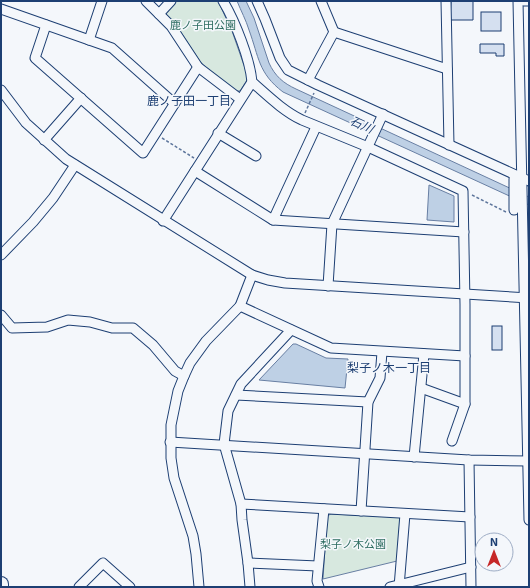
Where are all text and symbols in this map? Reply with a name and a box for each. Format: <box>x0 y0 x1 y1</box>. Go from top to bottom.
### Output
park label: 鹿ノ子田公園 <box>170 18 236 31</box>
district label: 鹿ノ子田一丁目 <box>147 93 231 107</box>
water label: 石川 <box>348 113 378 136</box>
district label: 梨子ノ木一丁目 <box>347 360 431 374</box>
north arrow <box>474 532 514 572</box>
text: N <box>490 535 498 548</box>
park label: 梨子ノ木公園 <box>320 537 386 550</box>

